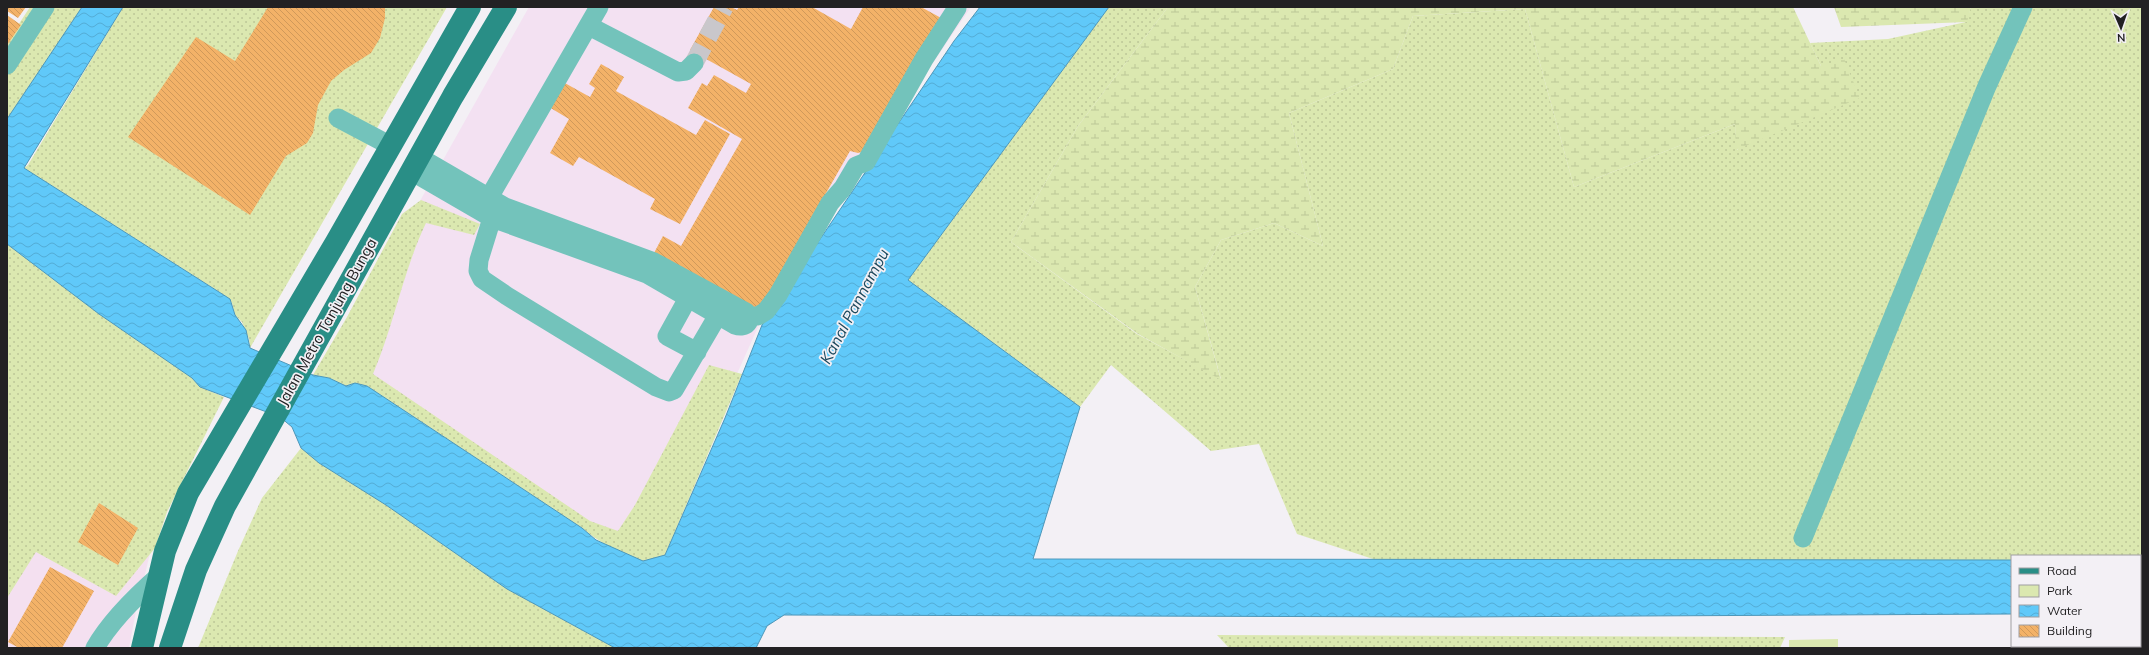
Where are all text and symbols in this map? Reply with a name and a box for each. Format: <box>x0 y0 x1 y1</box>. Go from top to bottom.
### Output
north arrow <box>2101 8 2141 48</box>
text: N <box>2117 31 2126 45</box>
street label: Jalan Metro Tanjung Bunga <box>273 235 381 409</box>
water label: Kanal Pannampu <box>815 245 893 367</box>
legend <box>2011 555 2141 647</box>
text: Road <box>2047 563 2076 578</box>
text: Park <box>2047 583 2073 598</box>
text: Water <box>2047 603 2083 618</box>
text: Building <box>2047 623 2092 638</box>

